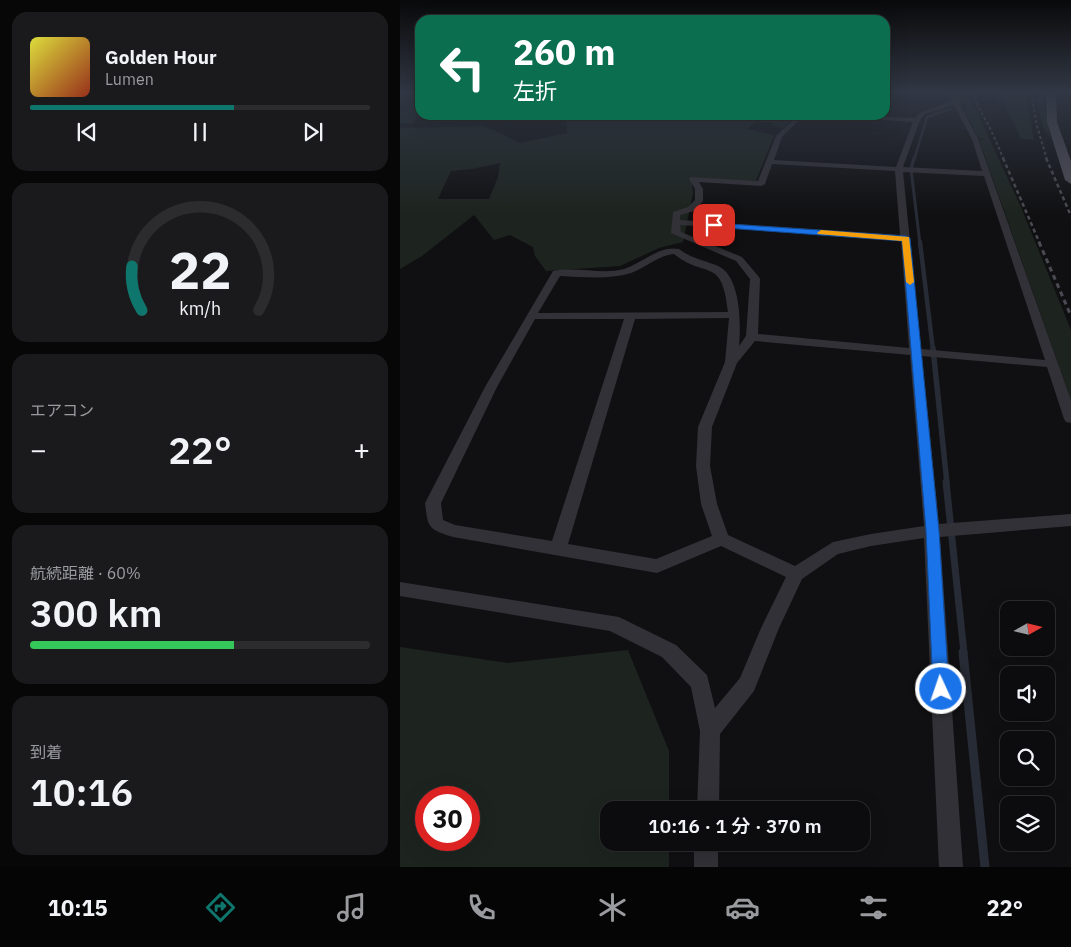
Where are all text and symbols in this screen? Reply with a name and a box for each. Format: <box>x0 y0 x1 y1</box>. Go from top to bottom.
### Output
text: 260 m <box>513 29 616 75</box>
icon: left <box>430 35 495 100</box>
text: Golden Hour <box>105 45 217 69</box>
text: Lumen <box>105 69 154 89</box>
text: 左折 <box>513 76 557 105</box>
icon: previous <box>73 118 101 146</box>
icon: pause <box>186 118 214 146</box>
icon: next <box>299 118 327 146</box>
pin <box>693 204 735 246</box>
icon: arrive <box>700 211 728 239</box>
text: 22 <box>169 236 231 303</box>
text: km/h <box>179 297 221 320</box>
text: エアコン <box>30 400 94 420</box>
text: 22° <box>168 425 232 474</box>
text: − <box>30 431 47 468</box>
text: + <box>353 431 370 468</box>
text: 航続距離 · 60% <box>30 563 141 583</box>
text: 300 km <box>30 588 162 637</box>
north arrow <box>1000 601 1055 656</box>
map controls <box>1000 601 1055 851</box>
position arrow <box>914 662 966 714</box>
button: sound <box>1000 666 1055 721</box>
button: search <box>1000 731 1055 786</box>
text: 到着 <box>30 742 62 762</box>
text: 10:16 <box>30 767 133 816</box>
speed limit sign: 30 <box>415 786 480 851</box>
button: layers <box>1000 796 1055 851</box>
text: 10:16 · 1 分 · 370 m <box>648 814 822 838</box>
icon: directions <box>203 890 238 925</box>
icon: music <box>334 890 369 925</box>
icon: phone <box>464 890 499 925</box>
icon: climate <box>595 890 630 925</box>
icon: car <box>725 890 760 925</box>
icon: filters <box>856 890 891 925</box>
text: 10:15 <box>48 893 108 922</box>
text: 22° <box>986 893 1023 922</box>

